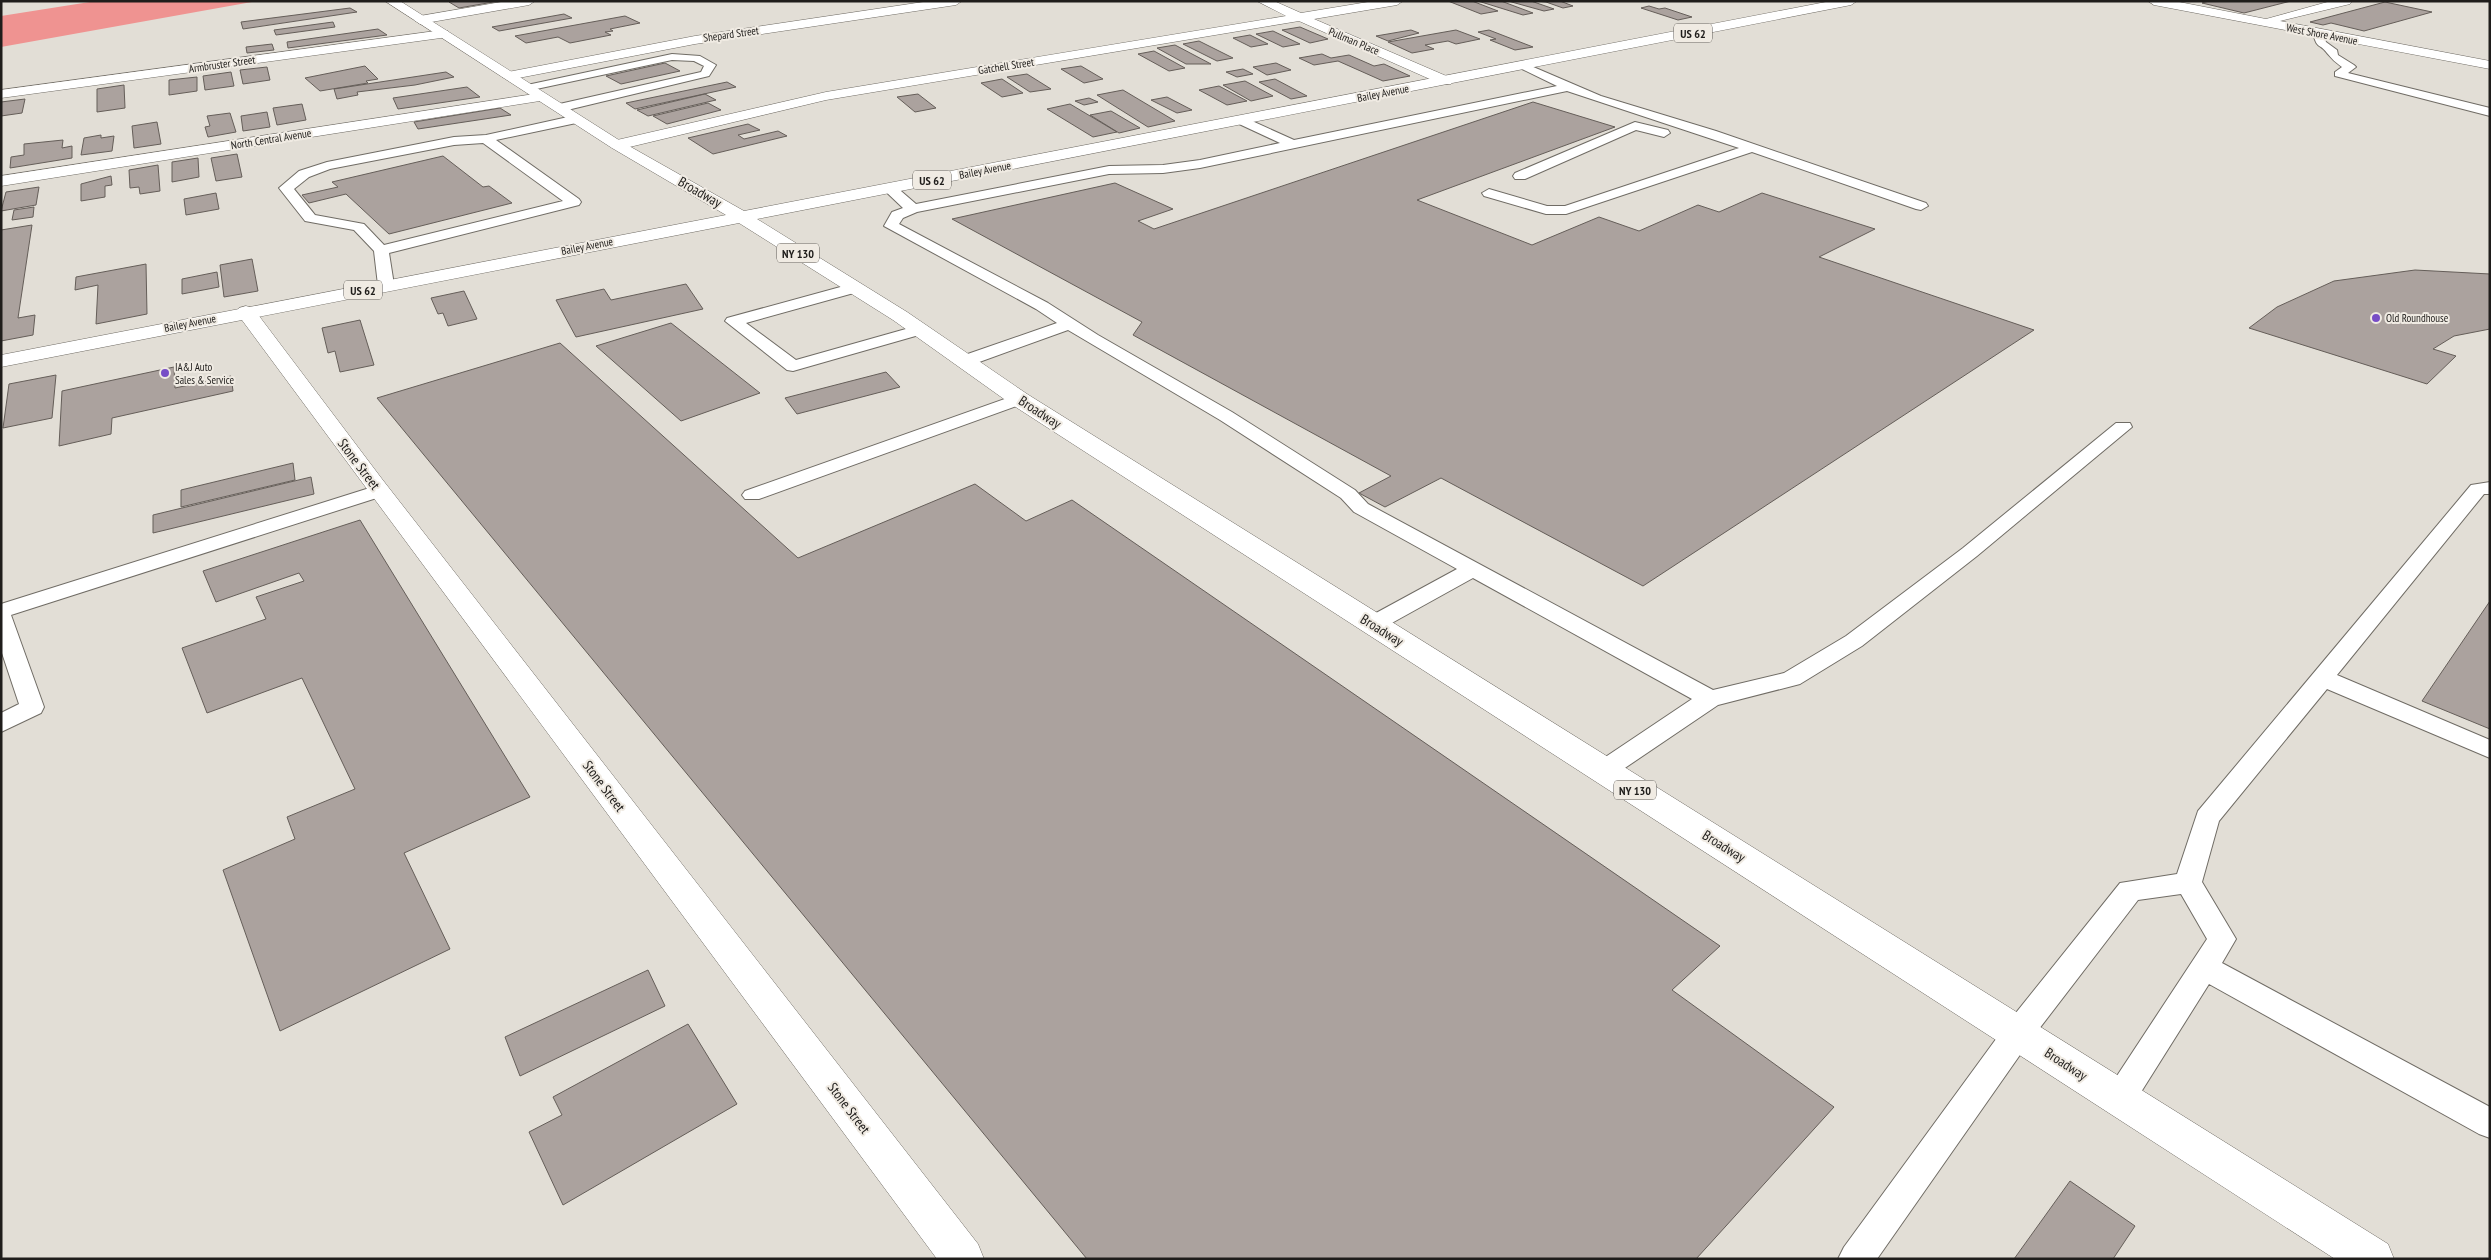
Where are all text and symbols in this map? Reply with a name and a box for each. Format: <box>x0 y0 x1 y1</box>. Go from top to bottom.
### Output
street label: West Shore Avenue <box>2285 20 2359 48</box>
street label: Shepard Street <box>702 23 760 45</box>
road number: US 62 <box>1674 23 1712 42</box>
street label: Pullman Place <box>1327 24 1382 58</box>
street label: Armbruster Street <box>188 52 256 76</box>
street label: Gatchell Street <box>977 55 1035 77</box>
street label: Bailey Avenue <box>1356 81 1411 105</box>
street label: North Central Avenue <box>230 126 313 152</box>
street label: Bailey Avenue <box>958 158 1013 182</box>
road number: US 62 <box>913 170 951 190</box>
street label: Broadway <box>675 172 726 212</box>
street label: Bailey Avenue <box>560 234 615 258</box>
road number: NY 130 <box>777 244 819 262</box>
road number: US 62 <box>344 280 382 300</box>
street label: Bailey Avenue <box>163 311 218 335</box>
place label: Old Roundhouse <box>2386 311 2449 325</box>
marker: Old Roundhouse <box>2370 312 2382 324</box>
place label: IA&J Auto Sales & Service <box>175 360 234 387</box>
marker: IA&J Auto Sales & Service <box>159 367 171 379</box>
street label: Broadway <box>1015 392 1065 433</box>
street label: Stone Street <box>334 435 384 493</box>
street label: Broadway <box>1357 610 1407 651</box>
street label: Stone Street <box>579 757 629 815</box>
road number: NY 130 <box>1614 780 1656 800</box>
street label: Broadway <box>1699 826 1749 867</box>
street label: Broadway <box>2041 1044 2091 1085</box>
street label: Stone Street <box>824 1079 874 1137</box>

